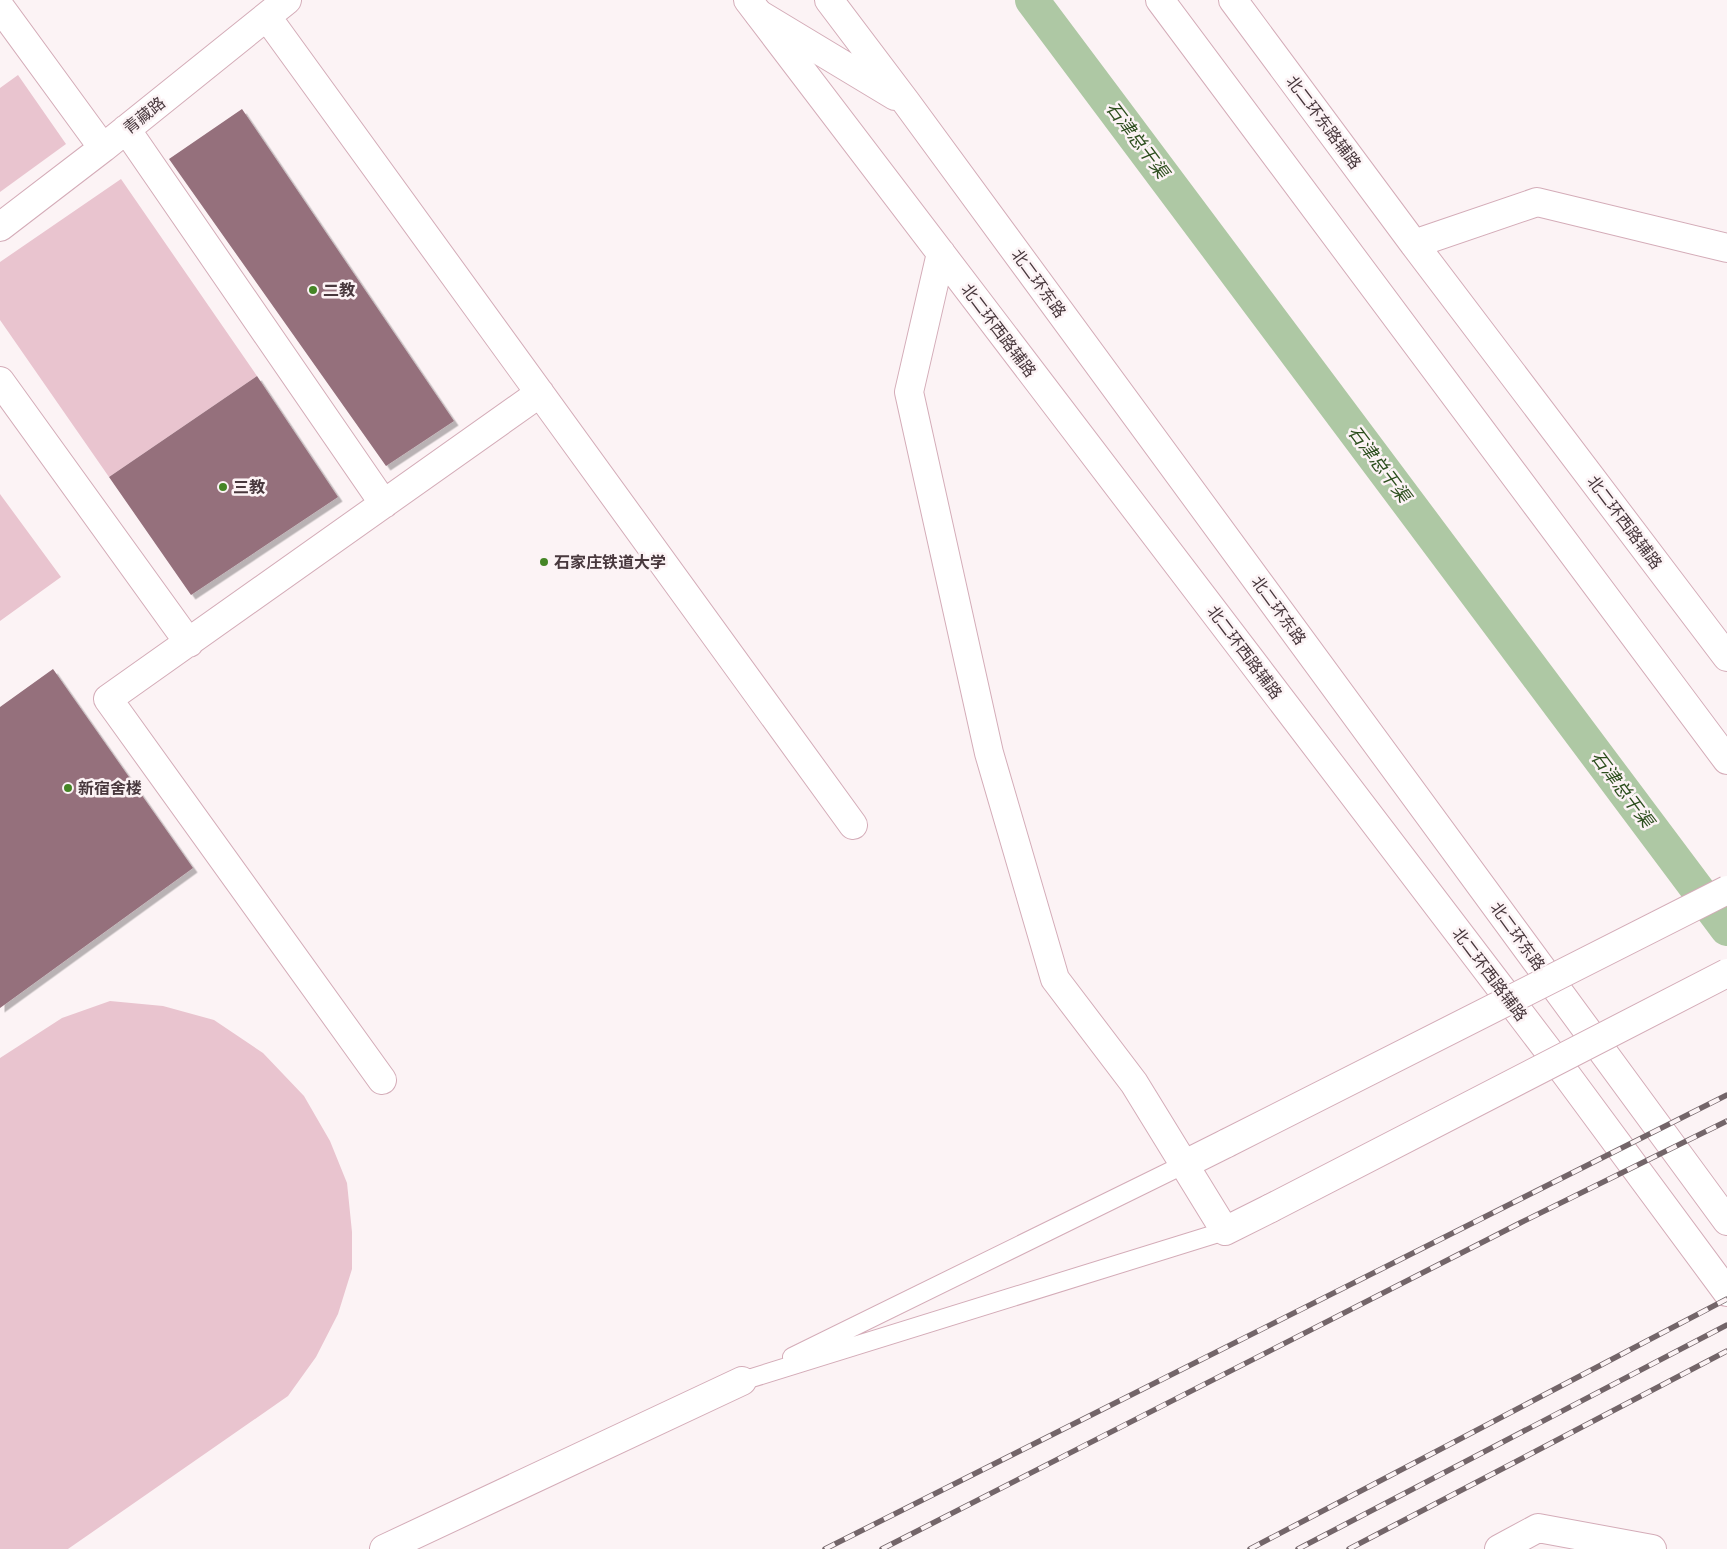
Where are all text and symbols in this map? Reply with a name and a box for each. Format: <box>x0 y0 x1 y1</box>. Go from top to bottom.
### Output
street label: 北二环东路辅路 <box>1282 72 1365 173</box>
street label: 青藏路 <box>120 93 169 138</box>
water label: 石津总干渠 <box>1102 97 1175 184</box>
street label: 北二环东路 <box>1007 245 1070 321</box>
street label: 北二环西路辅路 <box>957 280 1040 381</box>
place label: 二教 <box>323 281 355 300</box>
marker: 二教 <box>307 284 319 296</box>
water label: 石津总干渠 <box>1344 421 1417 508</box>
street label: 北二环西路辅路 <box>1583 472 1666 573</box>
place label: 三教 <box>233 478 265 497</box>
marker: 三教 <box>217 481 229 493</box>
place label: 石家庄铁道大学 <box>554 553 666 572</box>
marker: 石家庄铁道大学 <box>538 556 550 568</box>
street label: 北二环东路 <box>1247 572 1310 648</box>
street label: 北二环西路辅路 <box>1203 602 1286 703</box>
water label: 石津总干渠 <box>1587 746 1660 833</box>
place label: 新宿舍楼 <box>78 779 142 798</box>
marker: 新宿舍楼 <box>62 782 74 794</box>
street label: 北二环东路 <box>1486 898 1549 974</box>
street label: 北二环西路辅路 <box>1448 924 1531 1025</box>

